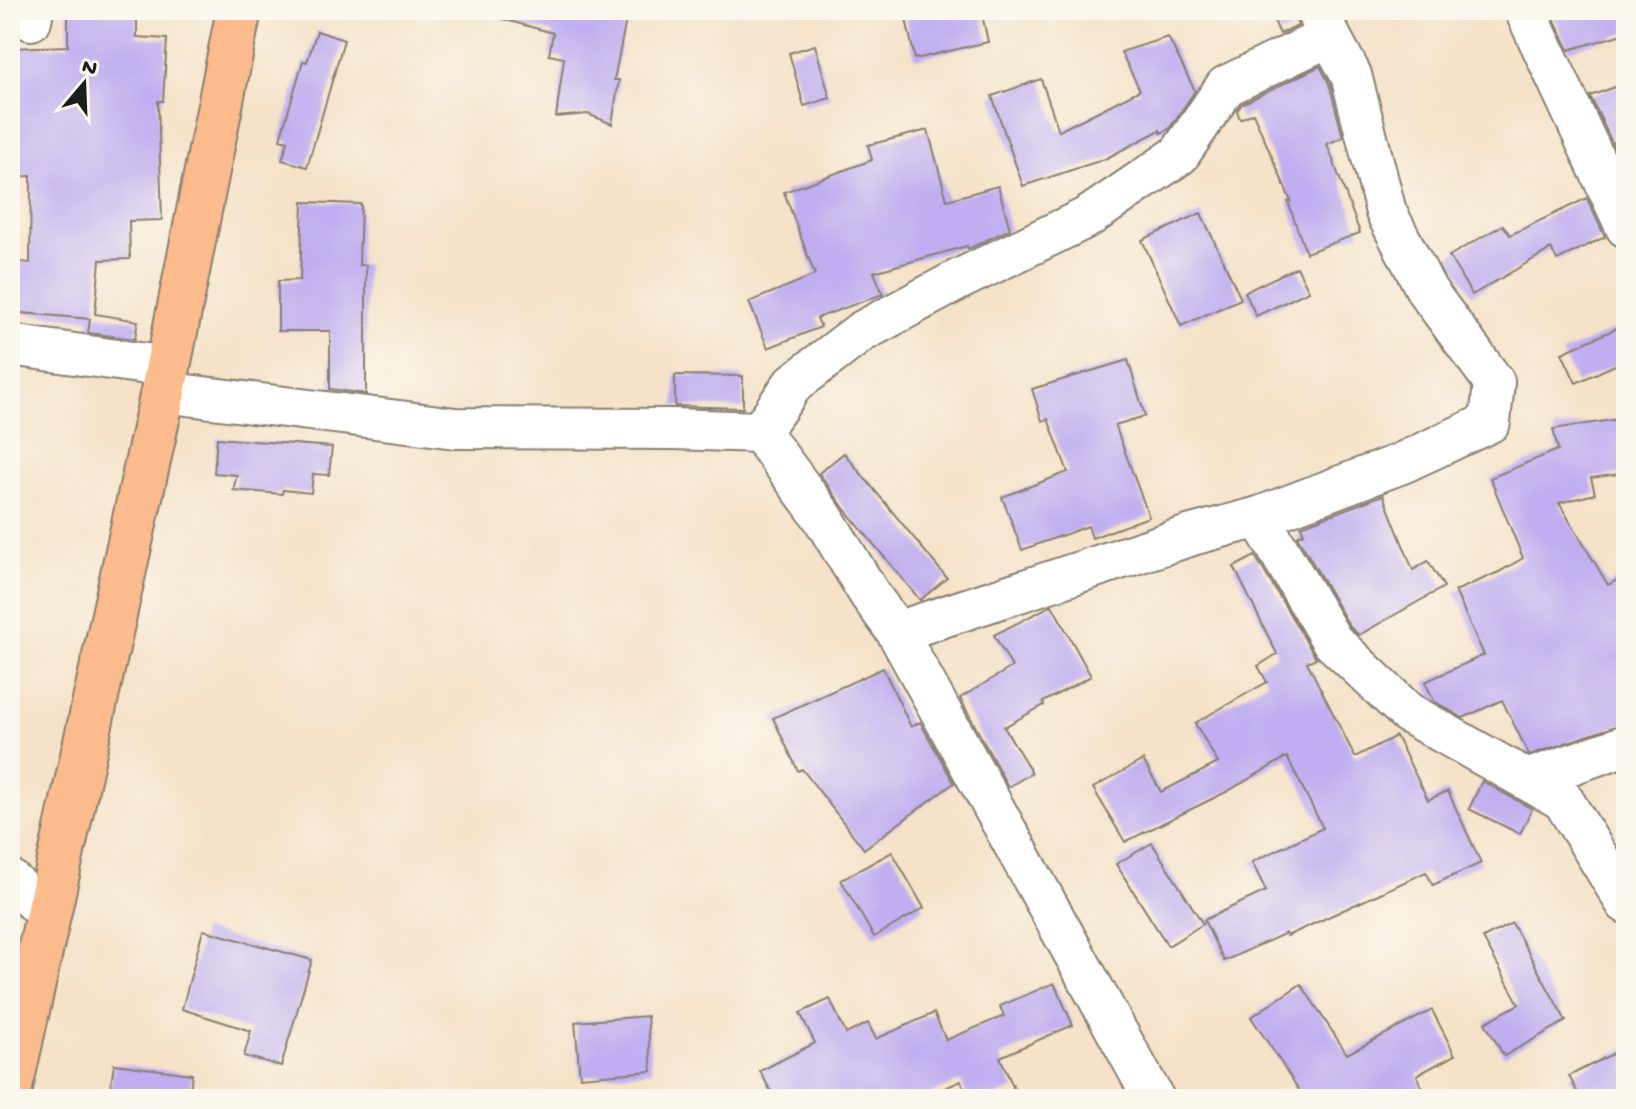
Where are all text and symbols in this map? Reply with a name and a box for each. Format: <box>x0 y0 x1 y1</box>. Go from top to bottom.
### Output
north arrow <box>44 44 124 124</box>
text: N <box>78 54 100 84</box>

